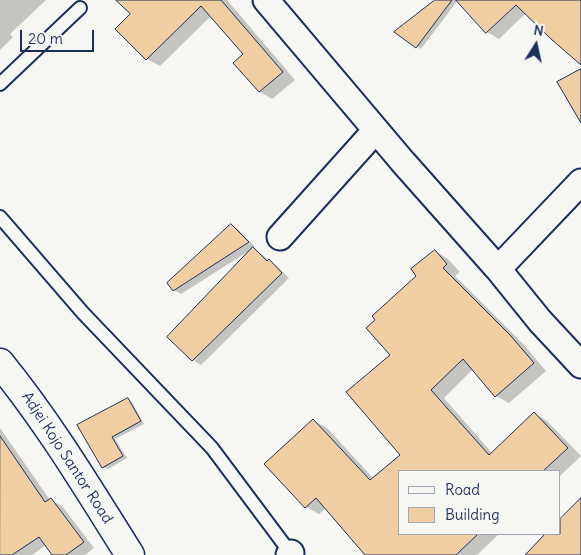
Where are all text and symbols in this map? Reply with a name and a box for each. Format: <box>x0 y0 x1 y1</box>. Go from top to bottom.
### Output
scale bar <box>22 20 96 52</box>
north arrow <box>511 20 561 70</box>
text: N <box>532 21 545 40</box>
text: 20 m <box>28 29 63 48</box>
street label: Adjei Kojo Santor Road <box>18 389 116 527</box>
legend <box>398 470 561 535</box>
text: Road <box>445 480 480 499</box>
text: Building <box>445 505 500 524</box>

